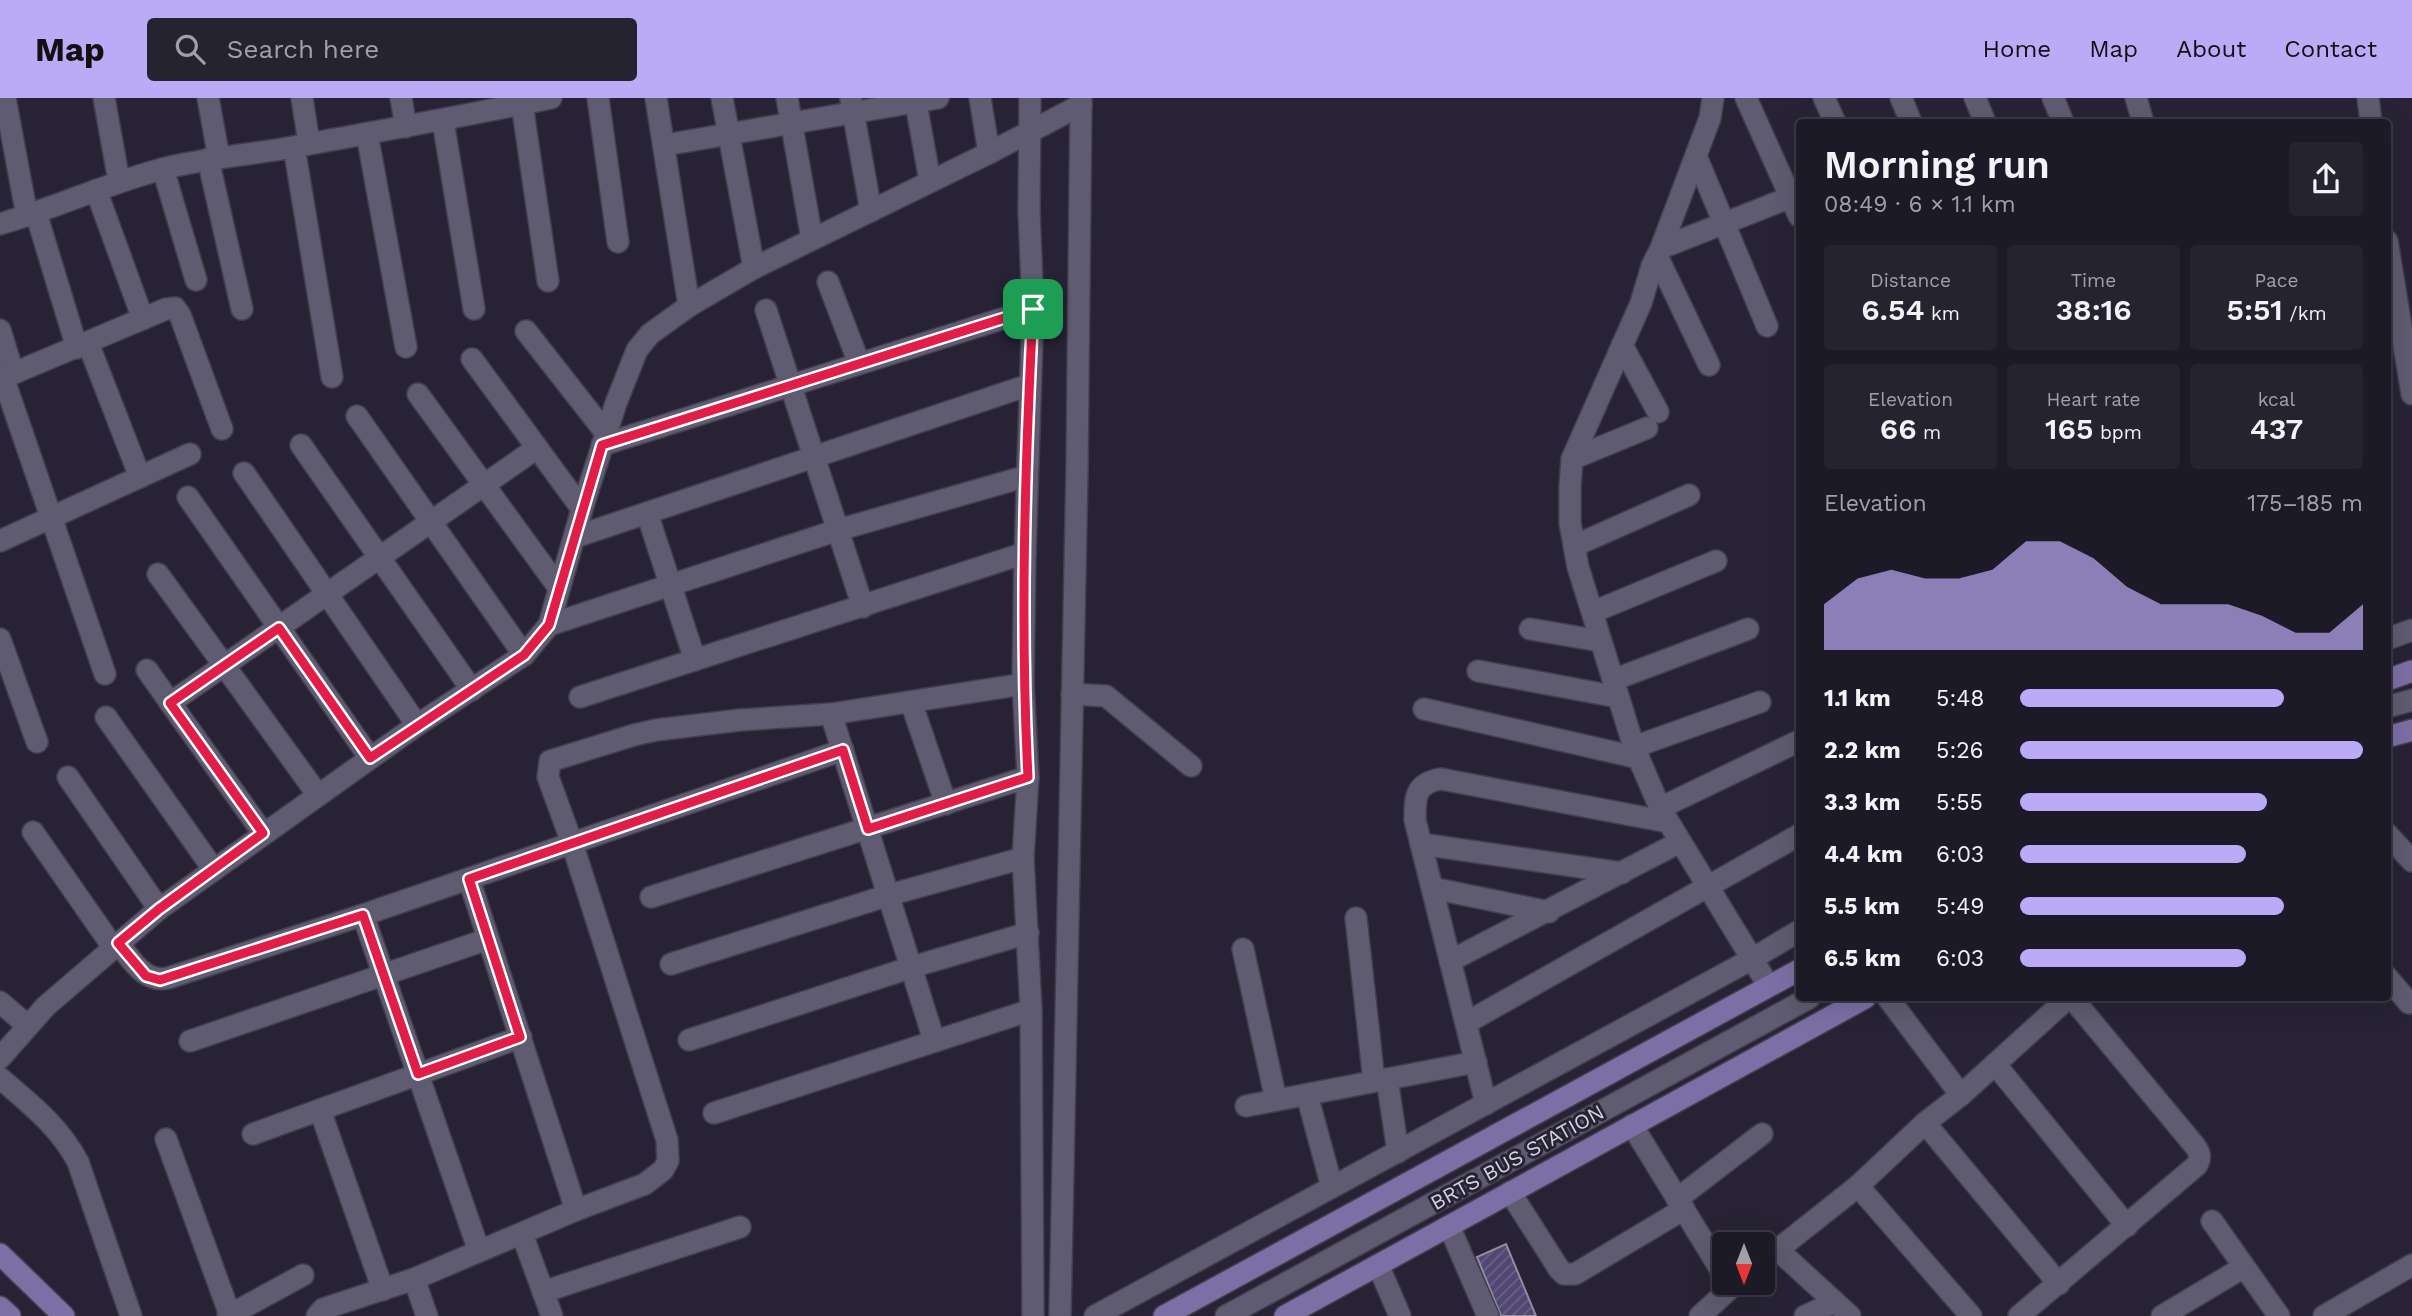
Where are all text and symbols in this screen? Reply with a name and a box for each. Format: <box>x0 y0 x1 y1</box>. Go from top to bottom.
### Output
search box <box>147 18 637 81</box>
text: Map <box>35 30 105 69</box>
icon: search <box>171 30 209 68</box>
text: Search here <box>227 34 379 64</box>
text: Home <box>1983 35 2051 63</box>
text: Map <box>2089 35 2138 63</box>
text: About <box>2176 35 2246 63</box>
text: Contact <box>2284 35 2377 63</box>
button: share <box>2289 142 2363 216</box>
text: Morning run <box>1824 143 2050 187</box>
text: 08:49 · 6 × 1.1 km <box>1824 191 2016 218</box>
text: Distance <box>1870 269 1951 292</box>
text: Time <box>2071 269 2116 292</box>
text: Pace <box>2255 269 2298 292</box>
pin <box>1003 279 1063 339</box>
icon: arrive <box>1014 290 1052 328</box>
text: 6.54 <box>1861 292 1924 327</box>
text: 38:16 <box>2055 292 2132 327</box>
text: 5:51 <box>2226 292 2283 327</box>
text: km <box>1924 302 1960 325</box>
text: /km <box>2283 302 2327 325</box>
text: Elevation <box>1868 388 1953 411</box>
text: Heart rate <box>2047 388 2140 411</box>
text: kcal <box>2258 388 2295 411</box>
text: 66 <box>1880 411 1917 446</box>
text: 165 <box>2045 411 2093 446</box>
text: 437 <box>2250 411 2303 446</box>
text: m <box>1917 421 1941 444</box>
text: bpm <box>2093 421 2142 444</box>
text: Elevation <box>1824 490 1927 517</box>
text: 175–185 m <box>2247 490 2363 517</box>
text: 1.1 km <box>1824 685 1891 712</box>
text: 5:48 <box>1936 685 1984 712</box>
text: 2.2 km <box>1824 737 1901 764</box>
text: 5:26 <box>1936 737 1984 764</box>
text: 3.3 km <box>1824 789 1900 816</box>
text: 5:55 <box>1936 789 1983 816</box>
text: 4.4 km <box>1824 841 1903 868</box>
text: 6:03 <box>1936 841 1984 868</box>
text: 5.5 km <box>1824 893 1900 920</box>
text: 5:49 <box>1936 893 1984 920</box>
text: 6.5 km <box>1824 945 1901 972</box>
text: 6:03 <box>1936 945 1984 972</box>
street label: BRTS BUS STATION <box>1426 1099 1608 1215</box>
north arrow <box>1712 1232 1774 1295</box>
map controls <box>1712 1232 1775 1295</box>

